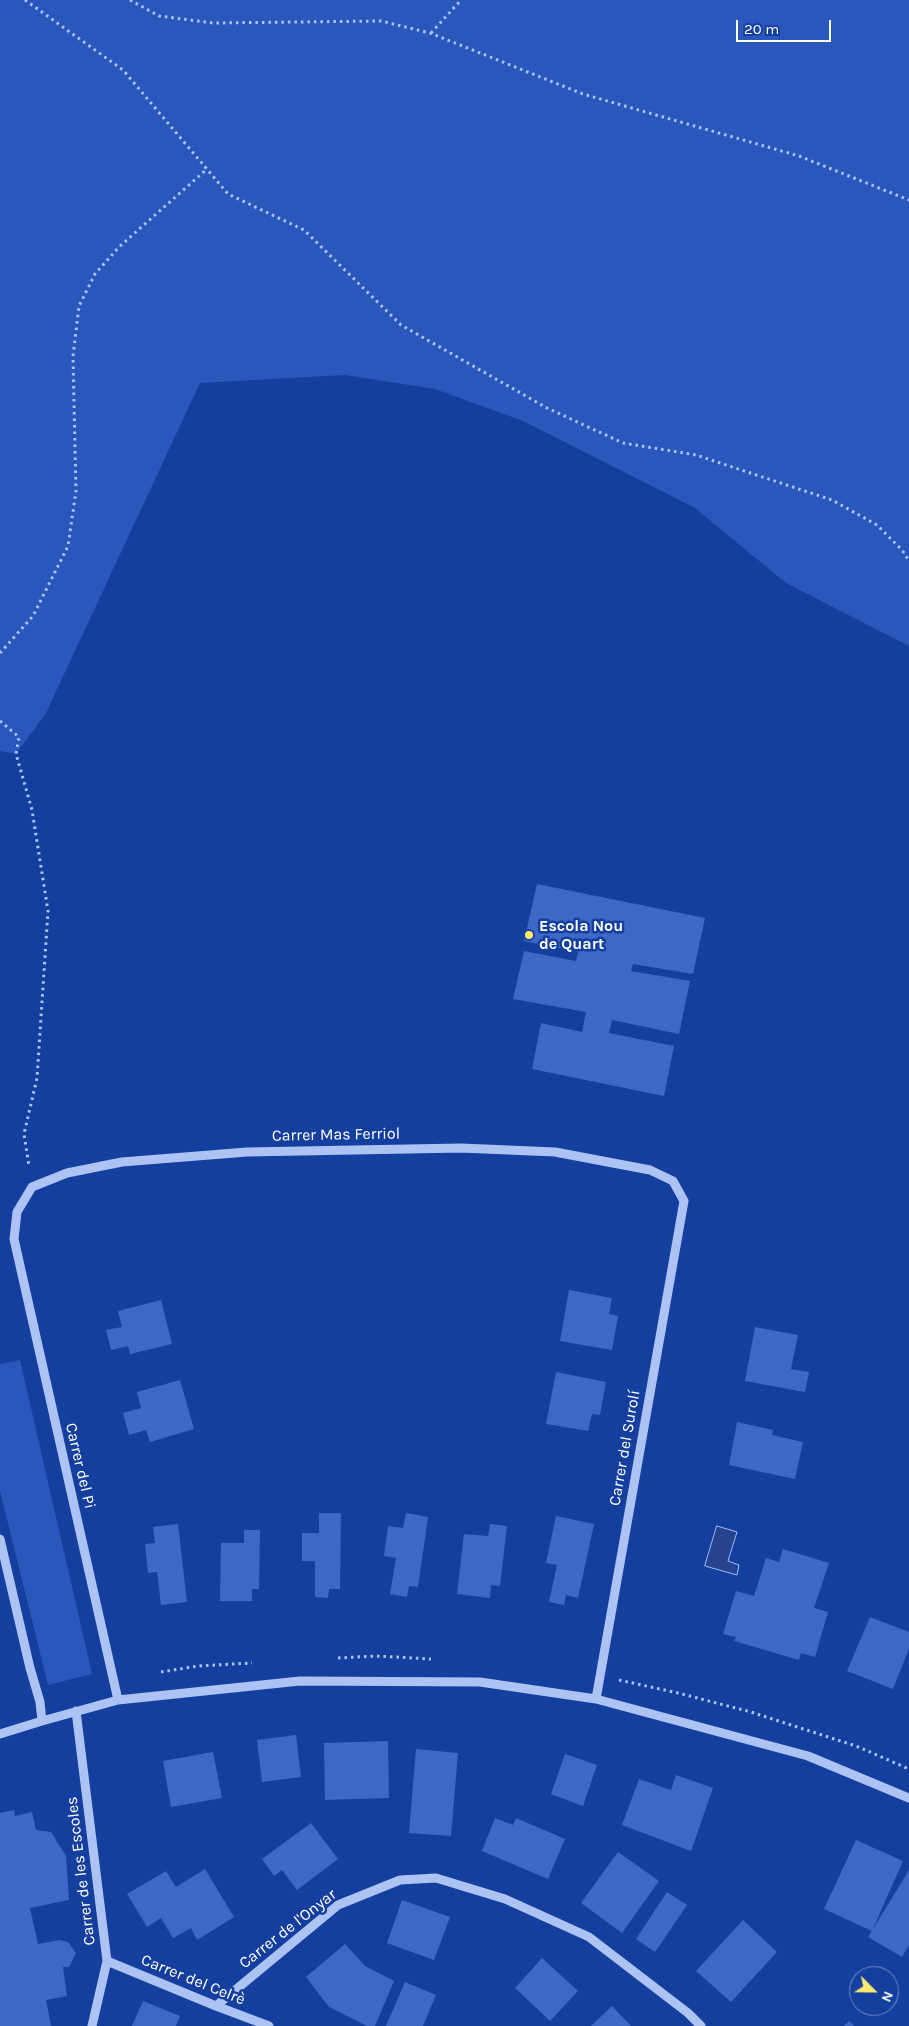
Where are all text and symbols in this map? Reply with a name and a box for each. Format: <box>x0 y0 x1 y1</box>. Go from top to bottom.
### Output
scale bar <box>739 10 834 42</box>
text: 20 m <box>744 20 779 38</box>
place label: Escola Nou de Quart <box>539 916 623 954</box>
marker: Escola Nou de Quart <box>523 929 535 941</box>
street label: Carrer Mas Ferriol <box>272 1124 400 1146</box>
street label: Carrer del Surolí <box>605 1389 645 1507</box>
street label: Carrer del Pi <box>61 1421 99 1511</box>
street label: Carrer de les Escoles <box>62 1795 100 1947</box>
street label: Carrer de l'Onyar <box>236 1885 340 1973</box>
street label: Carrer del Celrè <box>138 1950 248 2010</box>
north arrow <box>849 1966 899 2016</box>
text: N <box>878 1989 897 2005</box>

